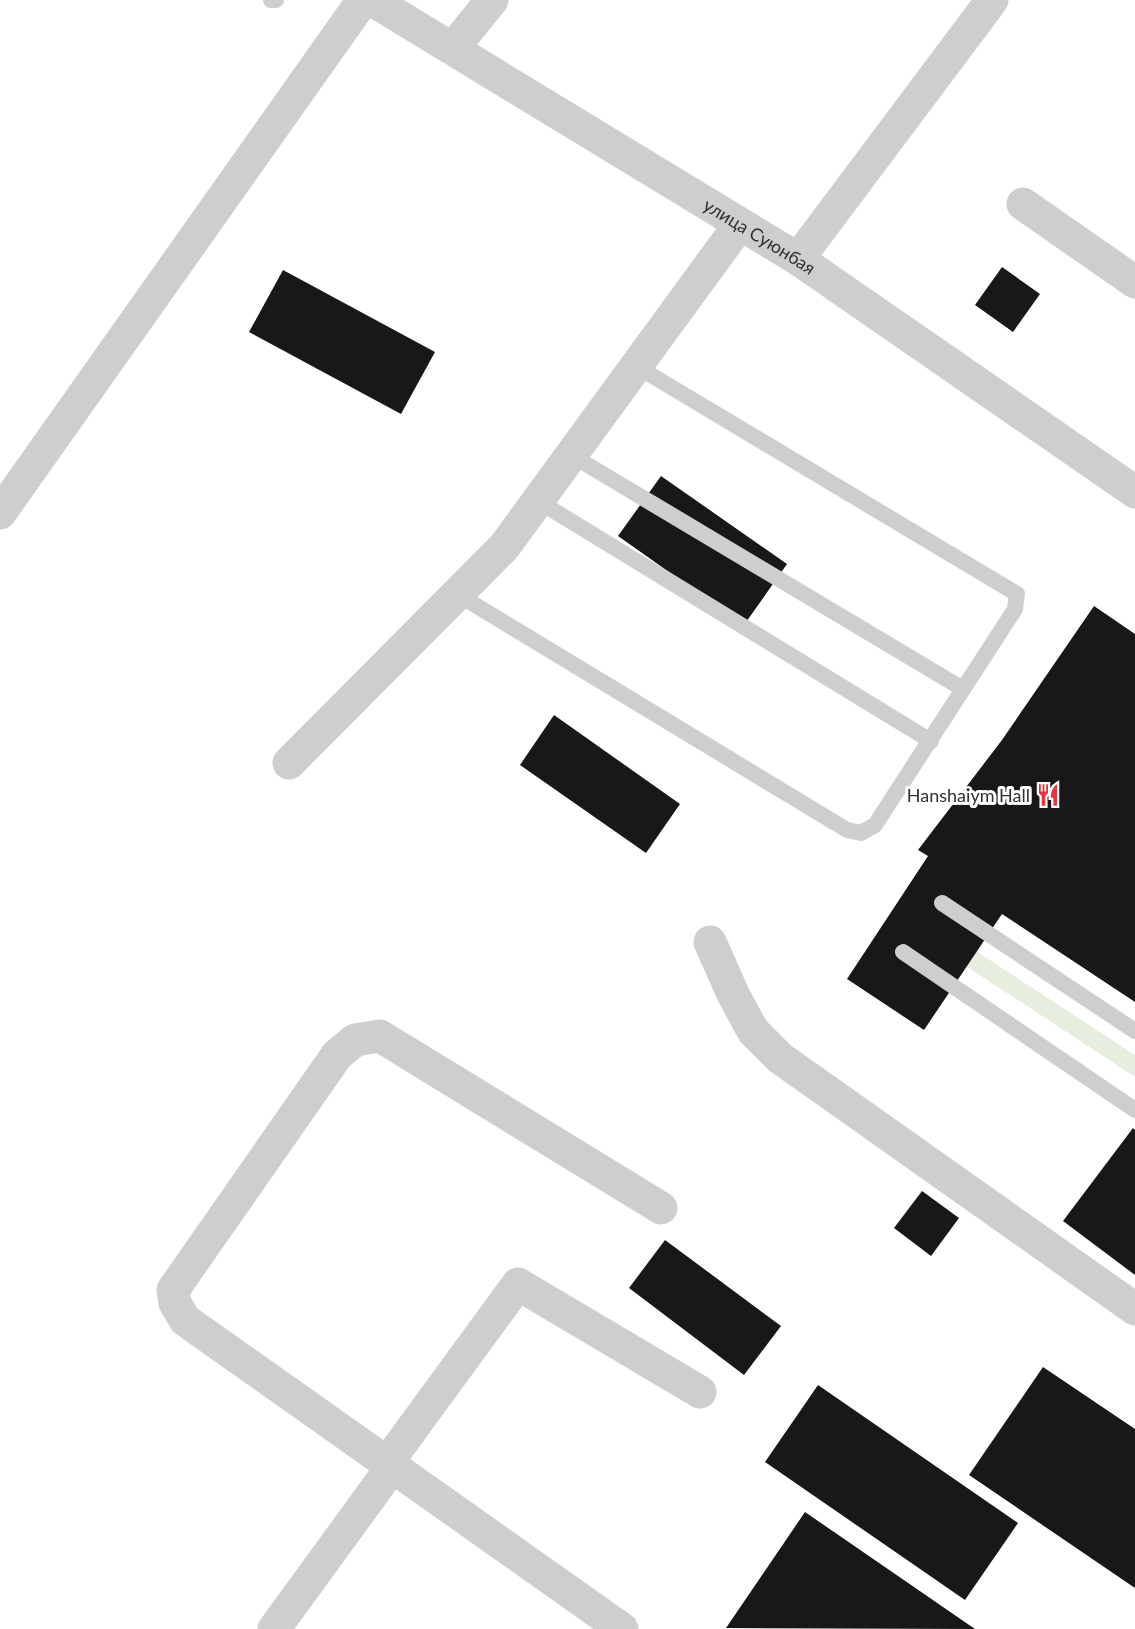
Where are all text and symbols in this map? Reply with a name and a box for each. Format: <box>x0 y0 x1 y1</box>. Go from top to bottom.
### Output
street label: улица Суюнбая <box>700 193 820 279</box>
restaurant icon: Hanshaiym Hall <box>1035 782 1061 808</box>
place label: Hanshaiym Hall <box>907 784 1030 806</box>

